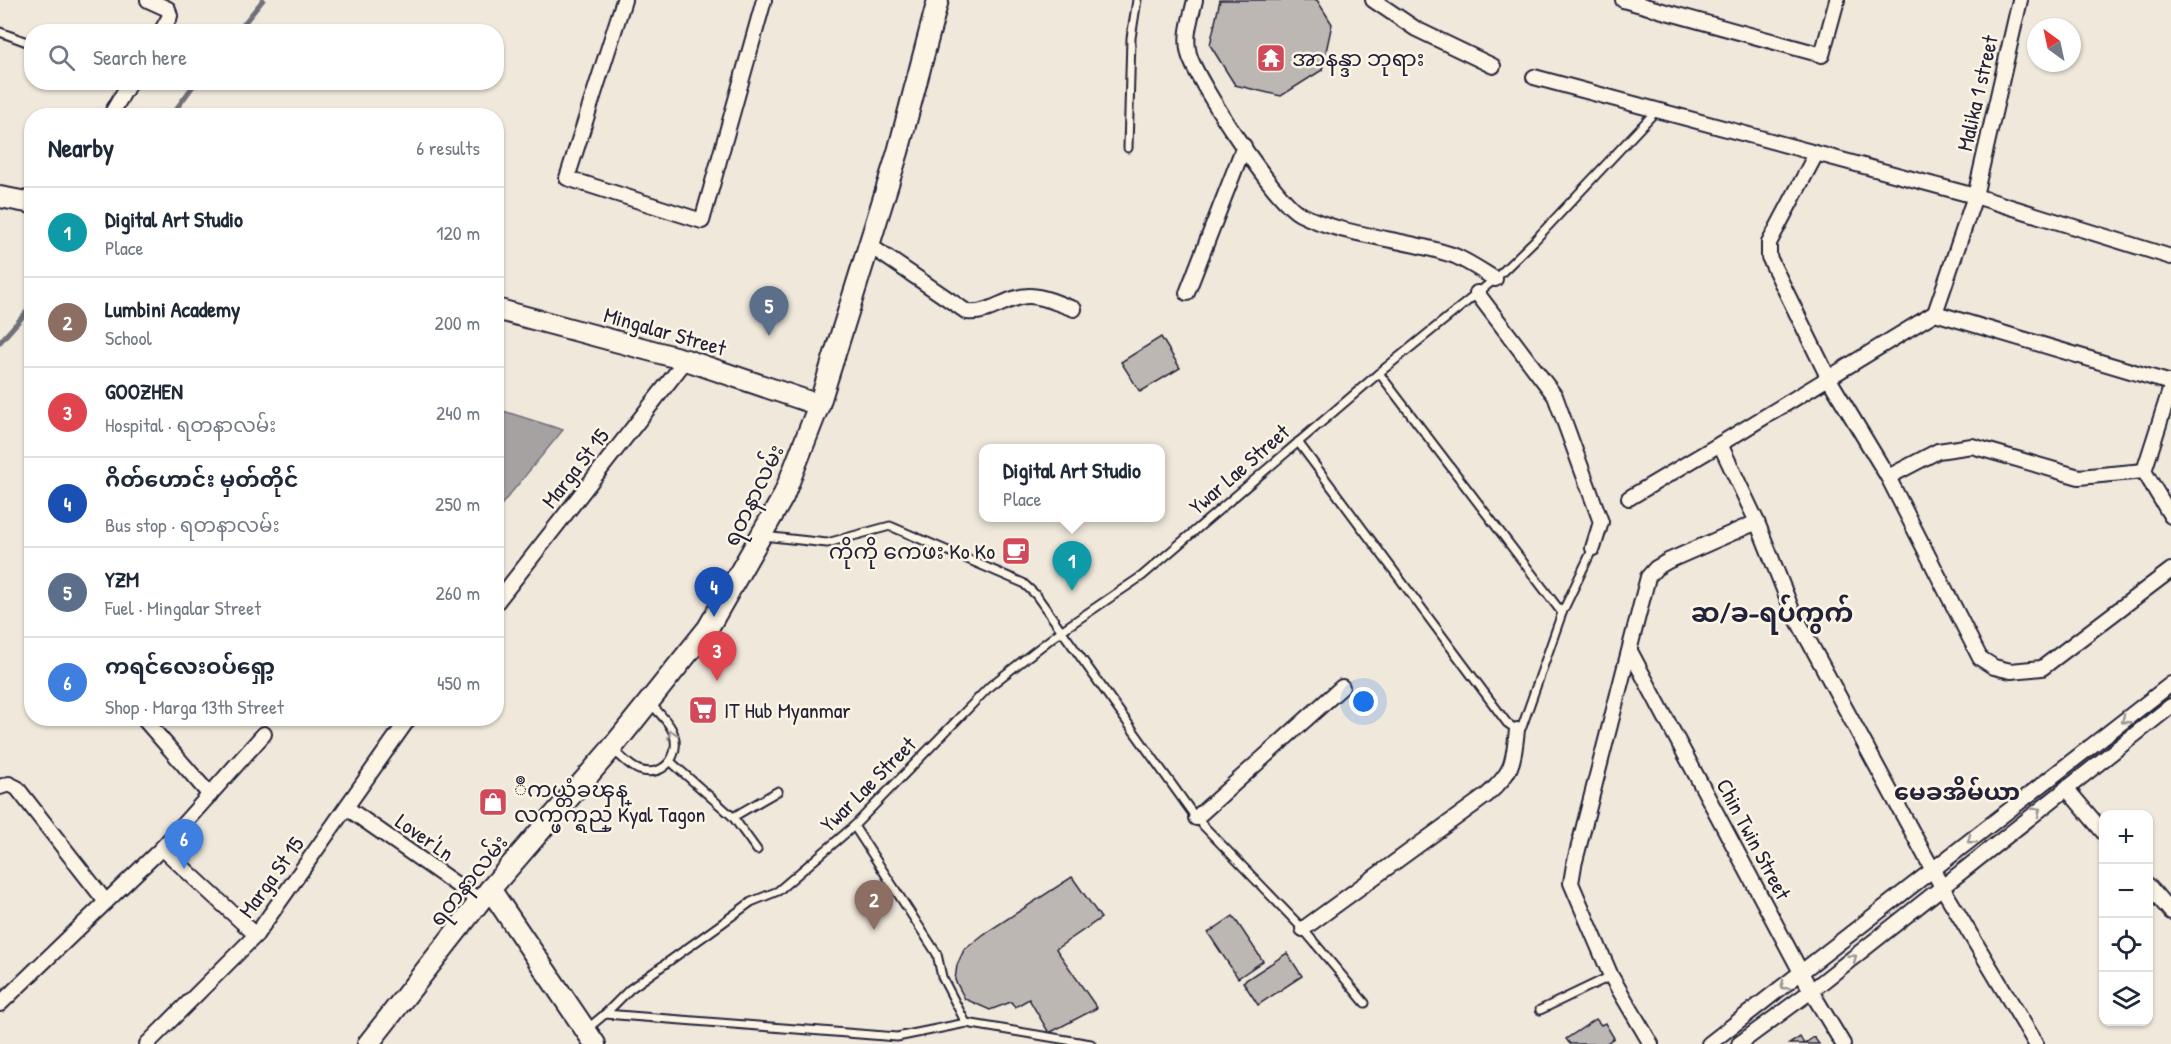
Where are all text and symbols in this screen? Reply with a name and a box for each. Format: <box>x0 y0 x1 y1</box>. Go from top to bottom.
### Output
north arrow <box>2027 18 2081 72</box>
search box <box>24 24 504 90</box>
street label: Malika 1 street <box>1949 32 2005 154</box>
icon: search <box>45 41 78 74</box>
text: Search here <box>93 42 187 72</box>
temple icon: အာနန္ဒာ ဘုရား <box>1255 42 1287 74</box>
place label: အာနန္ဒာ ဘုရား <box>1292 43 1425 77</box>
text: Nearby <box>48 130 114 165</box>
text: 6 results <box>416 134 480 161</box>
text: Digital Art Studio <box>105 204 243 234</box>
text: 1 <box>64 219 71 246</box>
text: 120 m <box>436 219 480 246</box>
text: Place <box>105 234 144 261</box>
pin: 5 <box>750 286 788 336</box>
text: Lumbini Academy <box>105 294 240 324</box>
street label: Mingalar Street <box>600 299 730 363</box>
text: 2 <box>63 309 72 336</box>
text: 200 m <box>435 309 480 336</box>
text: School <box>105 324 152 351</box>
text: GOOZHEN <box>105 376 183 406</box>
text: 3 <box>63 399 72 426</box>
text: 240 m <box>436 399 480 426</box>
text: Hospital · ရတနာလမ်း <box>105 411 276 438</box>
street label: Ywar Lae Street <box>1182 417 1296 521</box>
street label: Marga St 15 <box>534 422 616 514</box>
street label: ရတနာလမ်း <box>715 439 793 552</box>
popup <box>979 444 1165 522</box>
text: Digital Art Studio <box>1003 455 1141 485</box>
text: ဂိတ်ဟောင်း မှတ်တိုင် <box>105 464 299 494</box>
text: Place <box>1003 485 1042 512</box>
text: 4 <box>64 490 71 517</box>
text: 250 m <box>435 490 480 517</box>
text: Bus stop · ရတနာလမ်း <box>105 511 280 538</box>
cafe icon: ကိုကို ကေဖး Ko Ko <box>1000 535 1032 567</box>
place label: ကိုကို ကေဖး Ko Ko <box>829 536 995 569</box>
pin: 1 <box>1052 542 1092 591</box>
text: YZM <box>105 564 139 594</box>
pin: 4 <box>694 568 734 617</box>
text: 5 <box>63 579 72 606</box>
text: 260 m <box>436 579 480 606</box>
text: Fuel · Mingalar Street <box>105 594 261 621</box>
district label: ဆ/ခ-ရပ်ကွက် <box>1691 594 1853 635</box>
pin: 3 <box>698 632 736 681</box>
text: ကရင်လေးဝပ်ရှော့ <box>105 651 275 681</box>
text: 6 <box>64 669 71 696</box>
text: 450 m <box>437 669 480 696</box>
your location <box>1349 687 1378 716</box>
text: Shop · Marga 13th Street <box>105 693 284 720</box>
supermarket icon: IT Hub Myanmar <box>687 694 719 726</box>
place label: IT Hub Myanmar <box>724 695 851 725</box>
one-way arrow <box>2120 713 2131 724</box>
one-way arrow <box>666 729 679 739</box>
street label: Ywar Lae Street <box>814 729 923 838</box>
street label: Chin Twin Street <box>1710 773 1799 905</box>
place label: ဳကယ္တံခၾန္ လက္ဖက္ရည္ Kyal Tagon <box>514 774 706 833</box>
district label: မေခအိမ်ယာ <box>1894 775 2020 807</box>
shop icon: ဳကယ္တံခၾန္ လက္ဖက္ရည္ Kyal Tagon <box>477 786 509 818</box>
street label: Lover'Ln <box>390 806 460 868</box>
one-way arrow <box>2030 807 2041 818</box>
map controls <box>2099 810 2153 1026</box>
button: + <box>2099 810 2153 864</box>
pin: 6 <box>164 820 204 869</box>
street label: ရတနာလမ်း <box>422 828 517 934</box>
street label: Marga St 15 <box>231 830 311 924</box>
one-way arrow <box>1966 832 1977 843</box>
button: − <box>2099 864 2153 918</box>
pin: 2 <box>854 880 894 930</box>
button: locate <box>2099 918 2153 972</box>
one-way arrow <box>1846 954 1857 965</box>
button: layers <box>2099 972 2153 1026</box>
one-way arrow <box>1780 978 1791 989</box>

